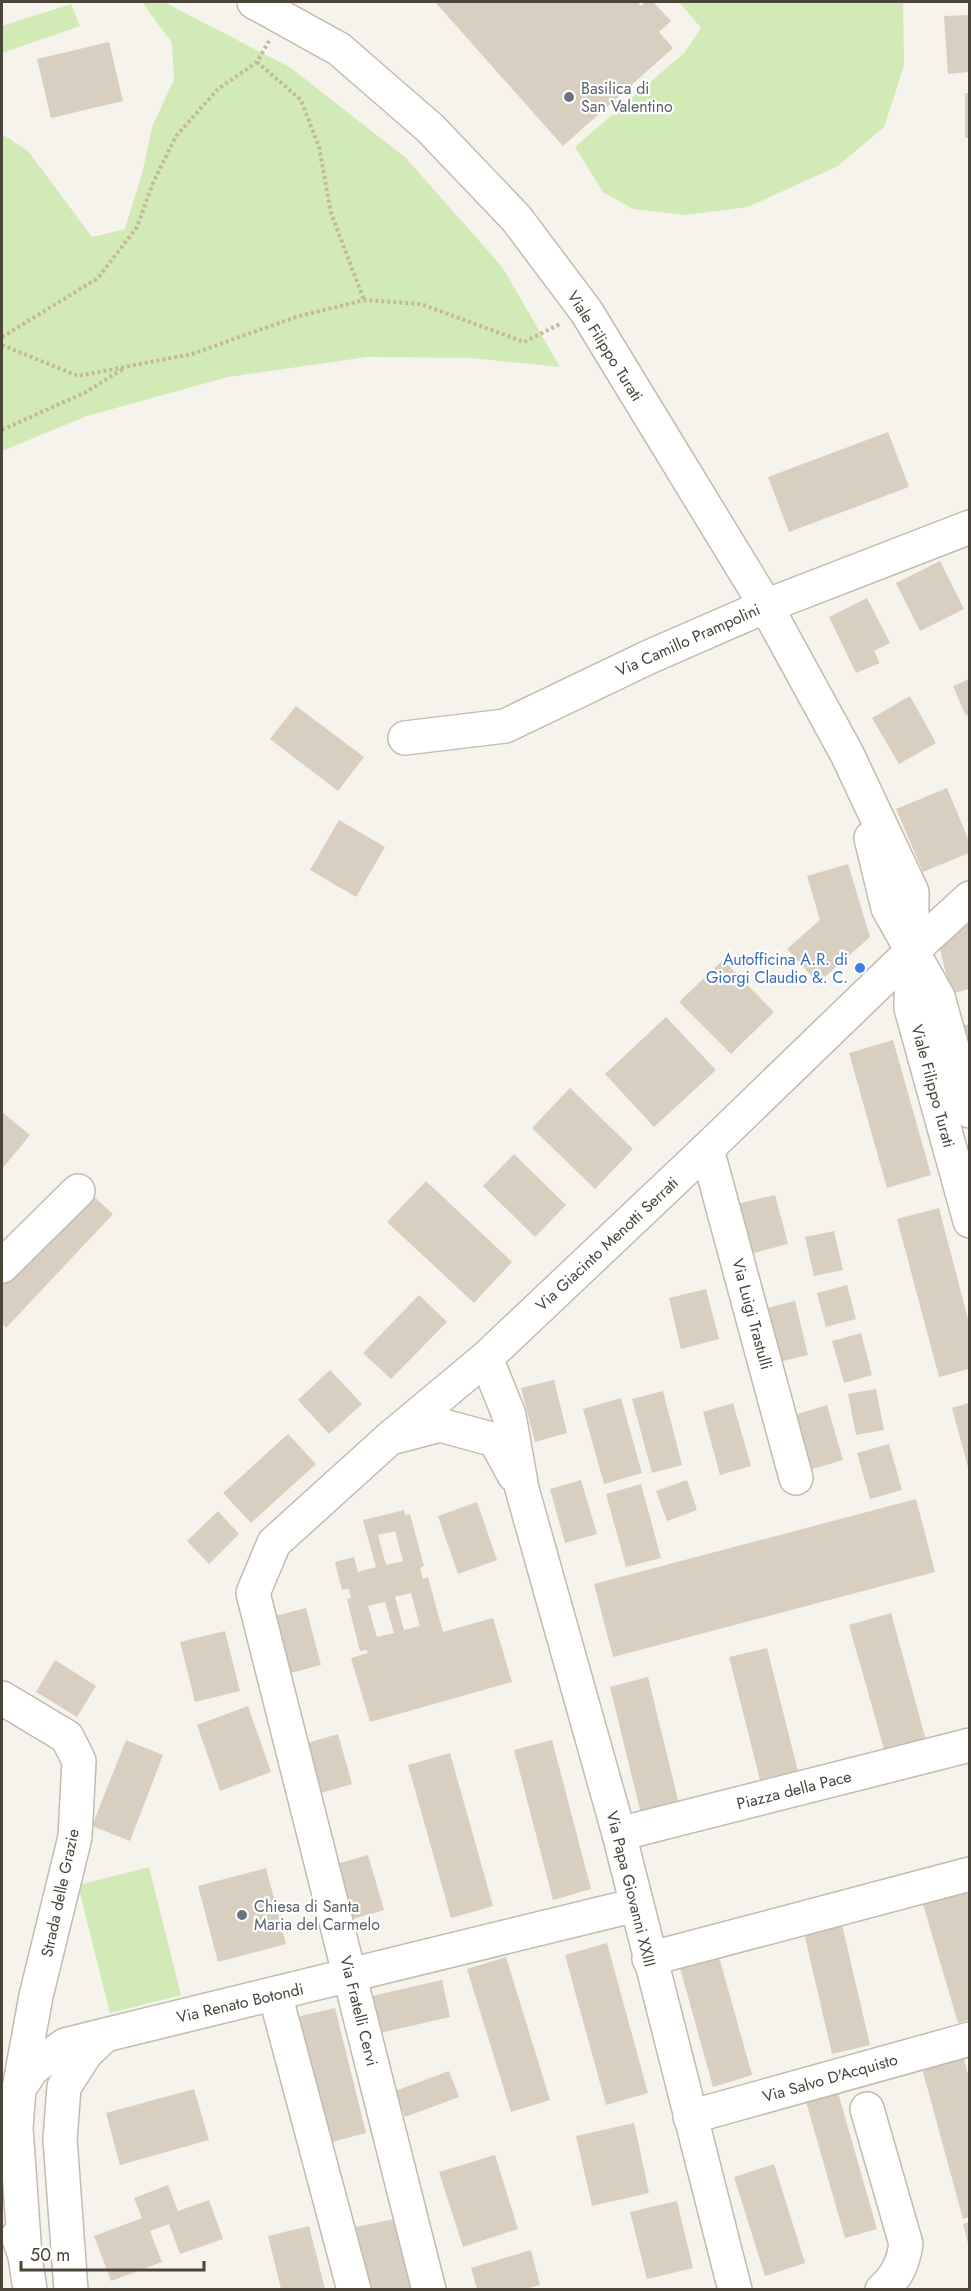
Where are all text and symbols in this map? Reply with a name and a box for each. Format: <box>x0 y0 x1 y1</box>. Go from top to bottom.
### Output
place label: Basilica di San Valentino <box>581 77 673 118</box>
marker: Basilica di San Valentino <box>562 90 576 104</box>
street label: Viale Filippo Turati <box>562 286 648 406</box>
street label: Via Camillo Prampolini <box>612 598 764 682</box>
place label: Autofficina A.R. di Giorgi Claudio &. C. <box>706 948 848 989</box>
marker: Autofficina A.R. di Giorgi Claudio &. C. <box>853 961 867 975</box>
street label: Viale Filippo Turati <box>905 1022 961 1150</box>
street label: Via Giacinto Menotti Serrati <box>531 1172 683 1316</box>
street label: Via Luigi Trastulli <box>726 1256 778 1372</box>
street label: Piazza della Pace <box>734 1765 854 1815</box>
street label: Via Papa Giovanni XXIII <box>601 1809 661 1969</box>
street label: Strada delle Grazie <box>35 1827 85 1959</box>
place label: Chiesa di Santa Maria del Carmelo <box>254 1895 380 1936</box>
marker: Chiesa di Santa Maria del Carmelo <box>235 1908 249 1922</box>
street label: Via Fratelli Cervi <box>334 1953 384 2069</box>
street label: Via Renato Botondi <box>174 1977 306 2029</box>
street label: Via Salvo D'Acquisto <box>760 2048 901 2108</box>
scale bar <box>21 2234 204 2272</box>
text: 50 m <box>30 2242 70 2268</box>

